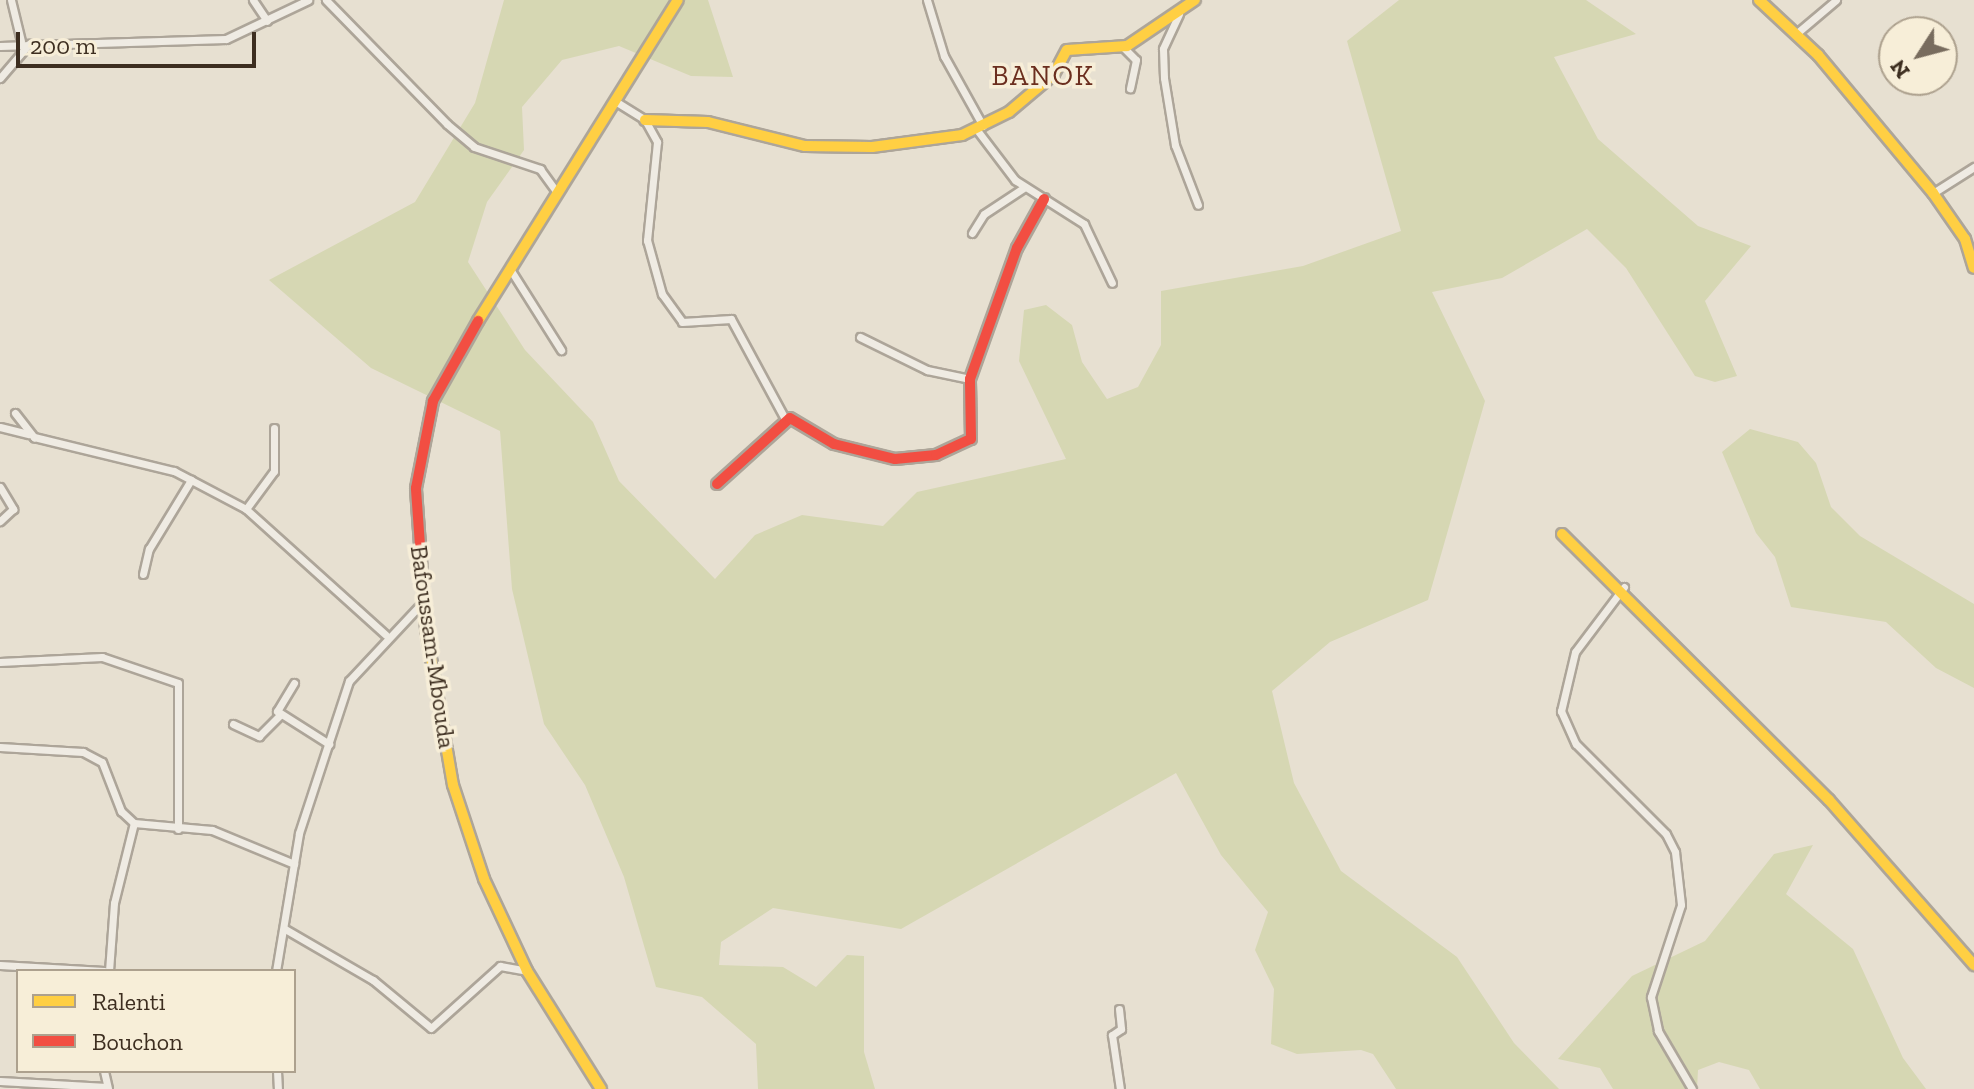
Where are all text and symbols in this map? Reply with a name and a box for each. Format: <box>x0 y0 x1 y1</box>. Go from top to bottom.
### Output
scale bar <box>20 16 260 66</box>
north arrow <box>1878 16 1958 96</box>
text: 200 m <box>30 31 96 60</box>
text: N <box>1884 55 1916 84</box>
district label: BANOK <box>992 59 1094 93</box>
street label: Bafoussam-Mbouda <box>404 544 462 750</box>
legend <box>16 969 296 1073</box>
text: Ralenti <box>92 987 165 1016</box>
text: Bouchon <box>92 1027 183 1056</box>

